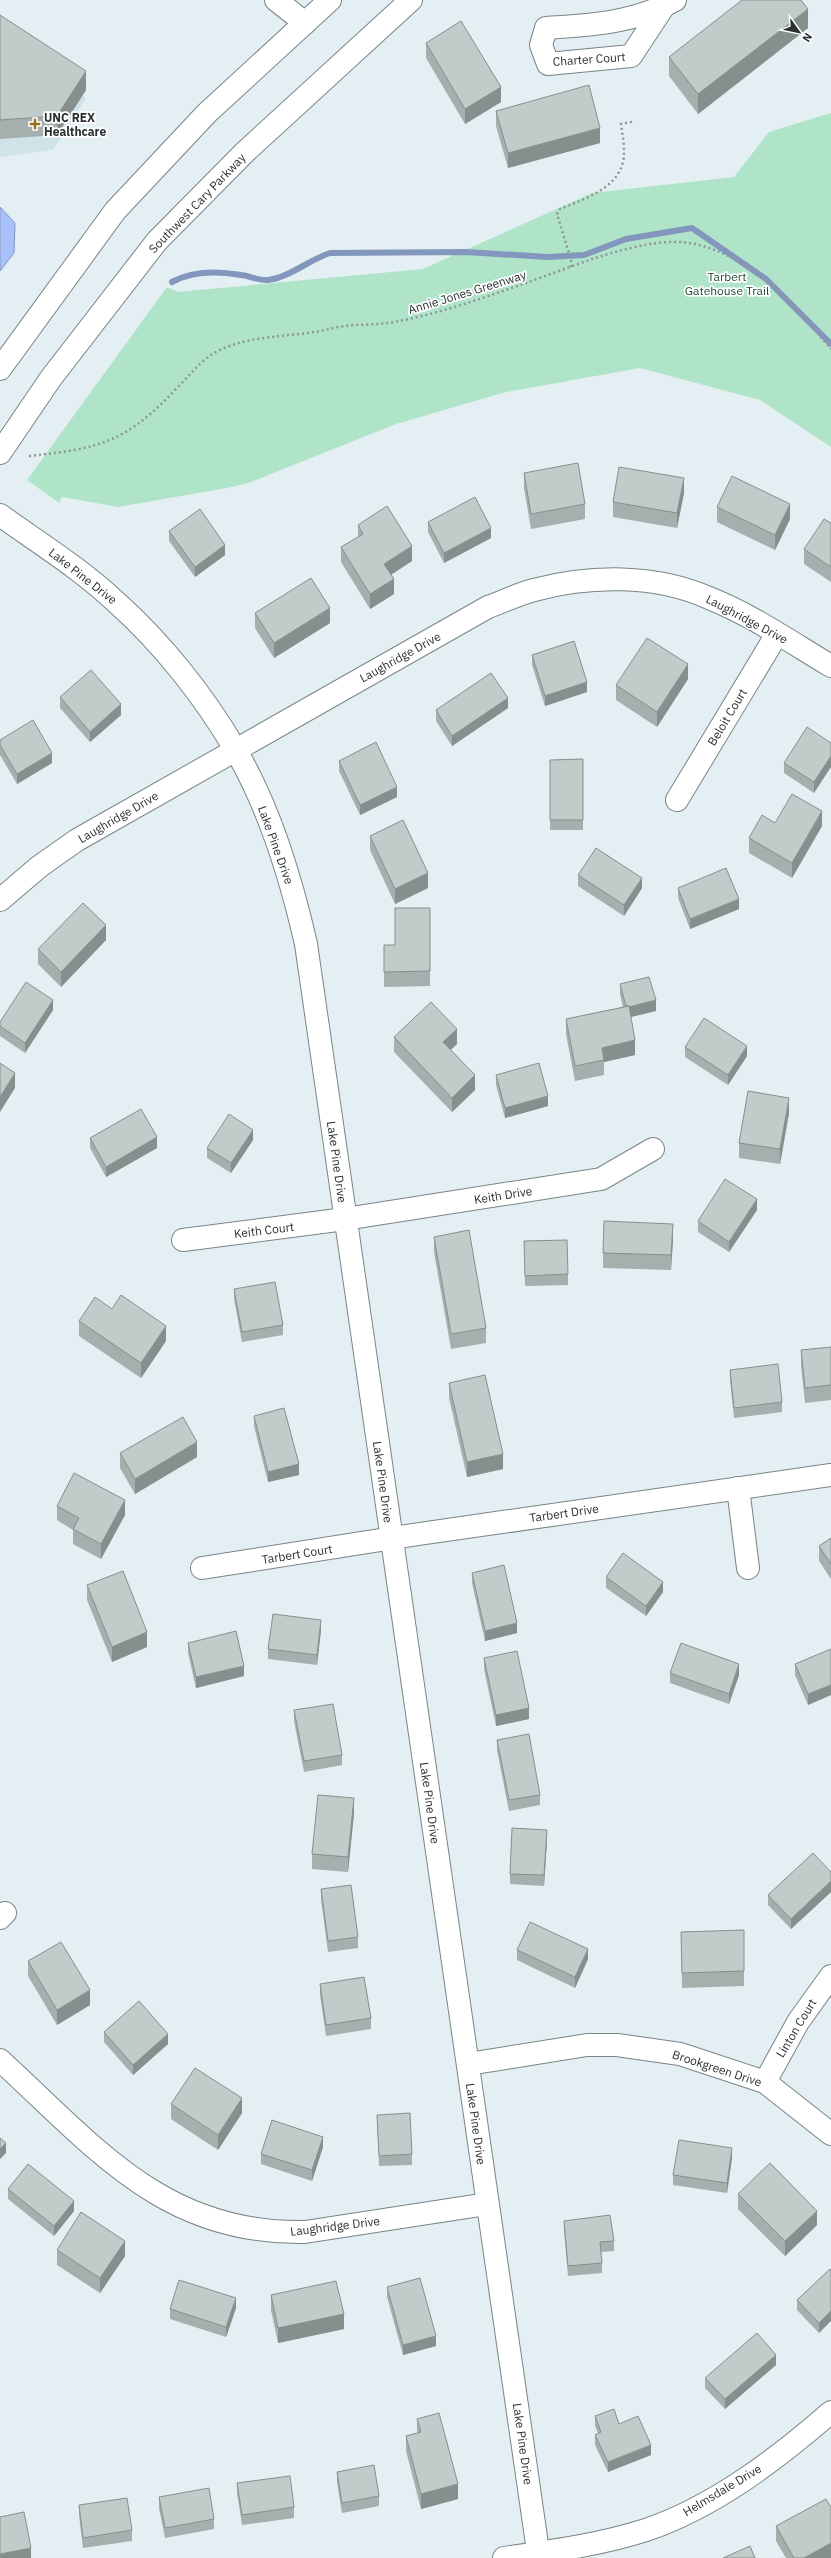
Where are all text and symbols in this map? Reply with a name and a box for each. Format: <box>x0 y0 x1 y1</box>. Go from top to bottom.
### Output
north arrow <box>779 12 819 52</box>
text: N <box>799 30 815 45</box>
street label: Charter Court <box>552 49 626 69</box>
place label: UNC REX Healthcare <box>44 110 106 139</box>
marker: UNC REX Healthcare <box>29 118 41 130</box>
street label: Southwest Cary Parkway <box>145 150 249 256</box>
street label: Annie Jones Greenway <box>406 267 528 317</box>
park label: Tarbert Gatehouse Trail <box>685 269 769 298</box>
street label: Lake Pine Drive <box>46 545 120 607</box>
street label: Laughridge Drive <box>704 591 791 647</box>
street label: Laughridge Drive <box>357 628 443 685</box>
street label: Beloit Court <box>704 686 750 748</box>
street label: Laughridge Drive <box>75 788 161 846</box>
street label: Lake Pine Drive <box>255 804 297 887</box>
street label: Lake Pine Drive <box>324 1120 350 1204</box>
street label: Keith Drive <box>473 1183 534 1207</box>
street label: Keith Court <box>233 1219 295 1241</box>
street label: Lake Pine Drive <box>370 1440 396 1524</box>
street label: Tarbert Drive <box>528 1501 600 1525</box>
street label: Tarbert Court <box>260 1541 334 1567</box>
street label: Lake Pine Drive <box>417 1761 443 1845</box>
street label: Linton Court <box>773 1996 819 2060</box>
street label: Brookgreen Drive <box>670 2046 764 2090</box>
street label: Lake Pine Drive <box>463 2082 489 2166</box>
street label: Laughridge Drive <box>289 2213 381 2239</box>
street label: Lake Pine Drive <box>510 2402 536 2486</box>
street label: Helmsdale Drive <box>680 2461 764 2519</box>

